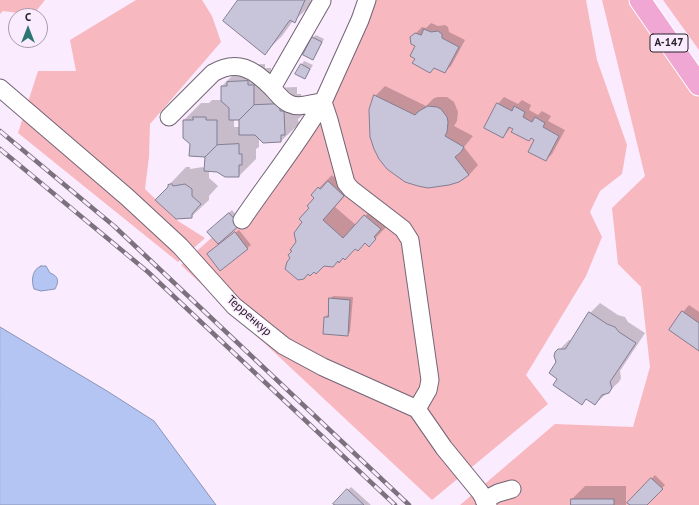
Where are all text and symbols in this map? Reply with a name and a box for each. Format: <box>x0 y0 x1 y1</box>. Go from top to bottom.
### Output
north arrow <box>8 8 48 48</box>
text: С <box>25 10 31 24</box>
road number: А-147 <box>650 34 688 52</box>
street label: Терренкур <box>224 293 274 339</box>

